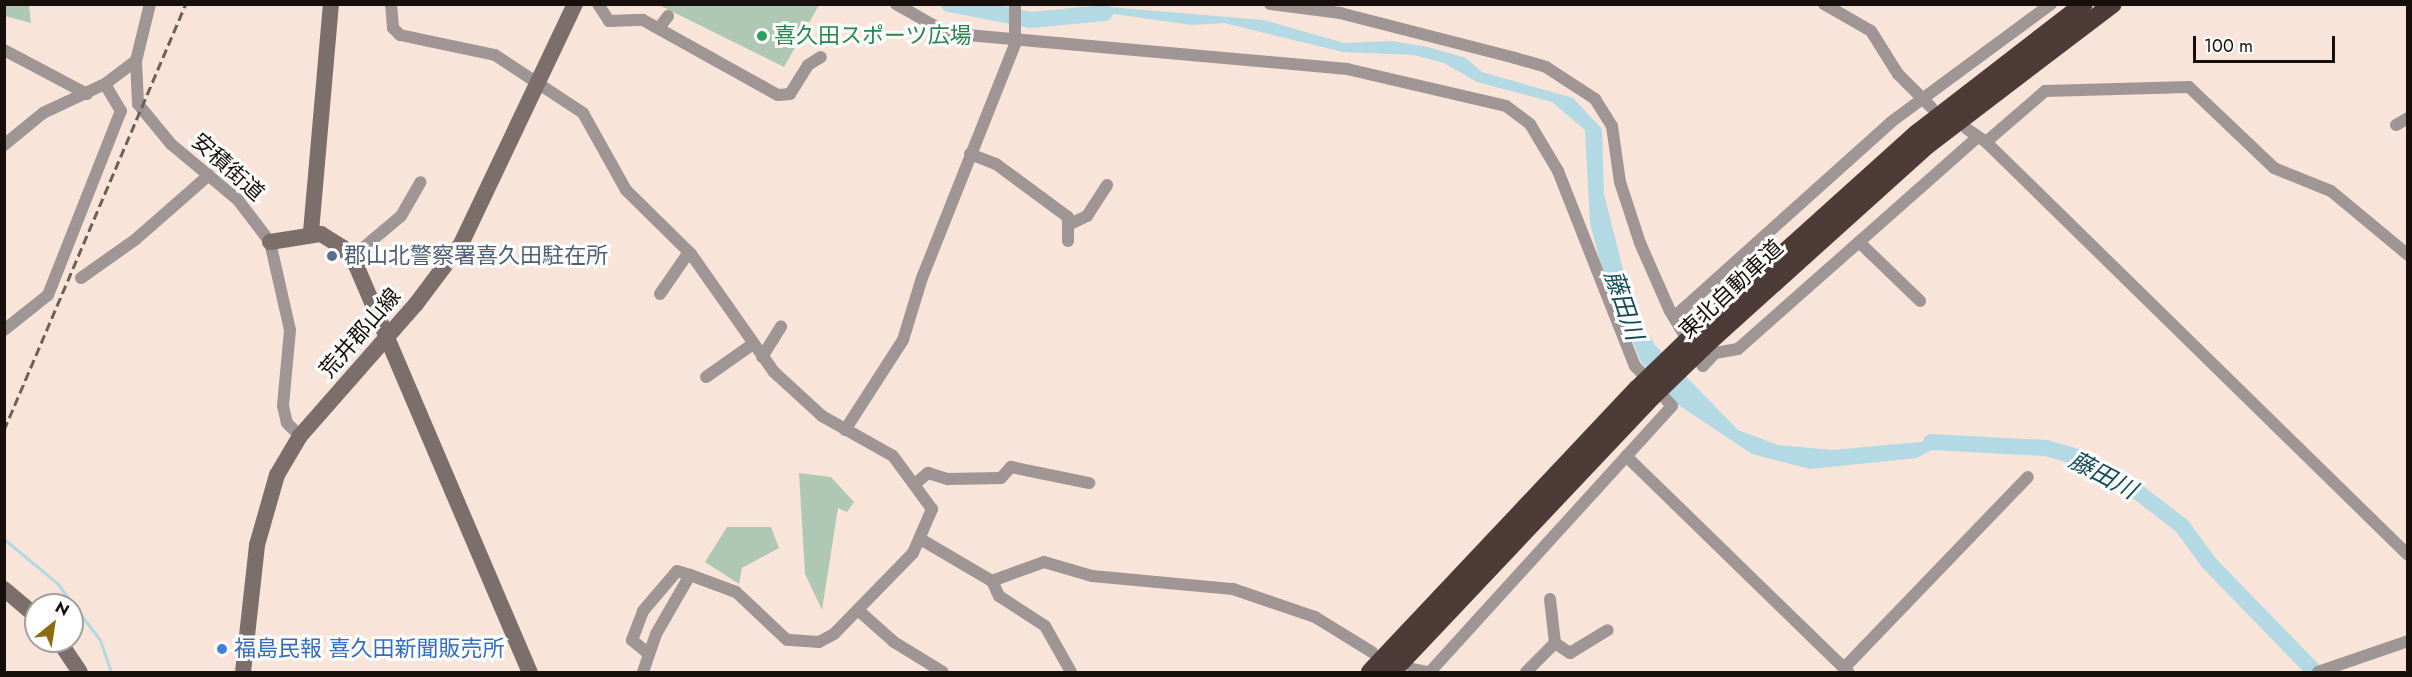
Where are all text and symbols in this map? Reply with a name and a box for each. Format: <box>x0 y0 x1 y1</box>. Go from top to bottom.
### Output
place label: 喜久田スポーツ広場 <box>774 23 972 49</box>
scale bar <box>2196 24 2338 62</box>
marker: 喜久田スポーツ広場 <box>755 29 769 43</box>
text: 100 m <box>2204 33 2253 59</box>
street label: 安積街道 <box>186 128 270 206</box>
street label: 東北自動車道 <box>1674 234 1788 344</box>
place label: 郡山北警察署喜久田駐在所 <box>344 243 608 269</box>
marker: 郡山北警察署喜久田駐在所 <box>325 249 339 263</box>
water label: 藤田川 <box>1599 266 1649 344</box>
street label: 荒井郡山線 <box>314 283 406 383</box>
water label: 藤田川 <box>2064 445 2142 505</box>
north arrow <box>24 593 84 653</box>
text: N <box>51 596 74 622</box>
place label: 福島民報 喜久田新聞販売所 <box>234 636 505 662</box>
marker: 福島民報 喜久田新聞販売所 <box>215 642 229 656</box>

